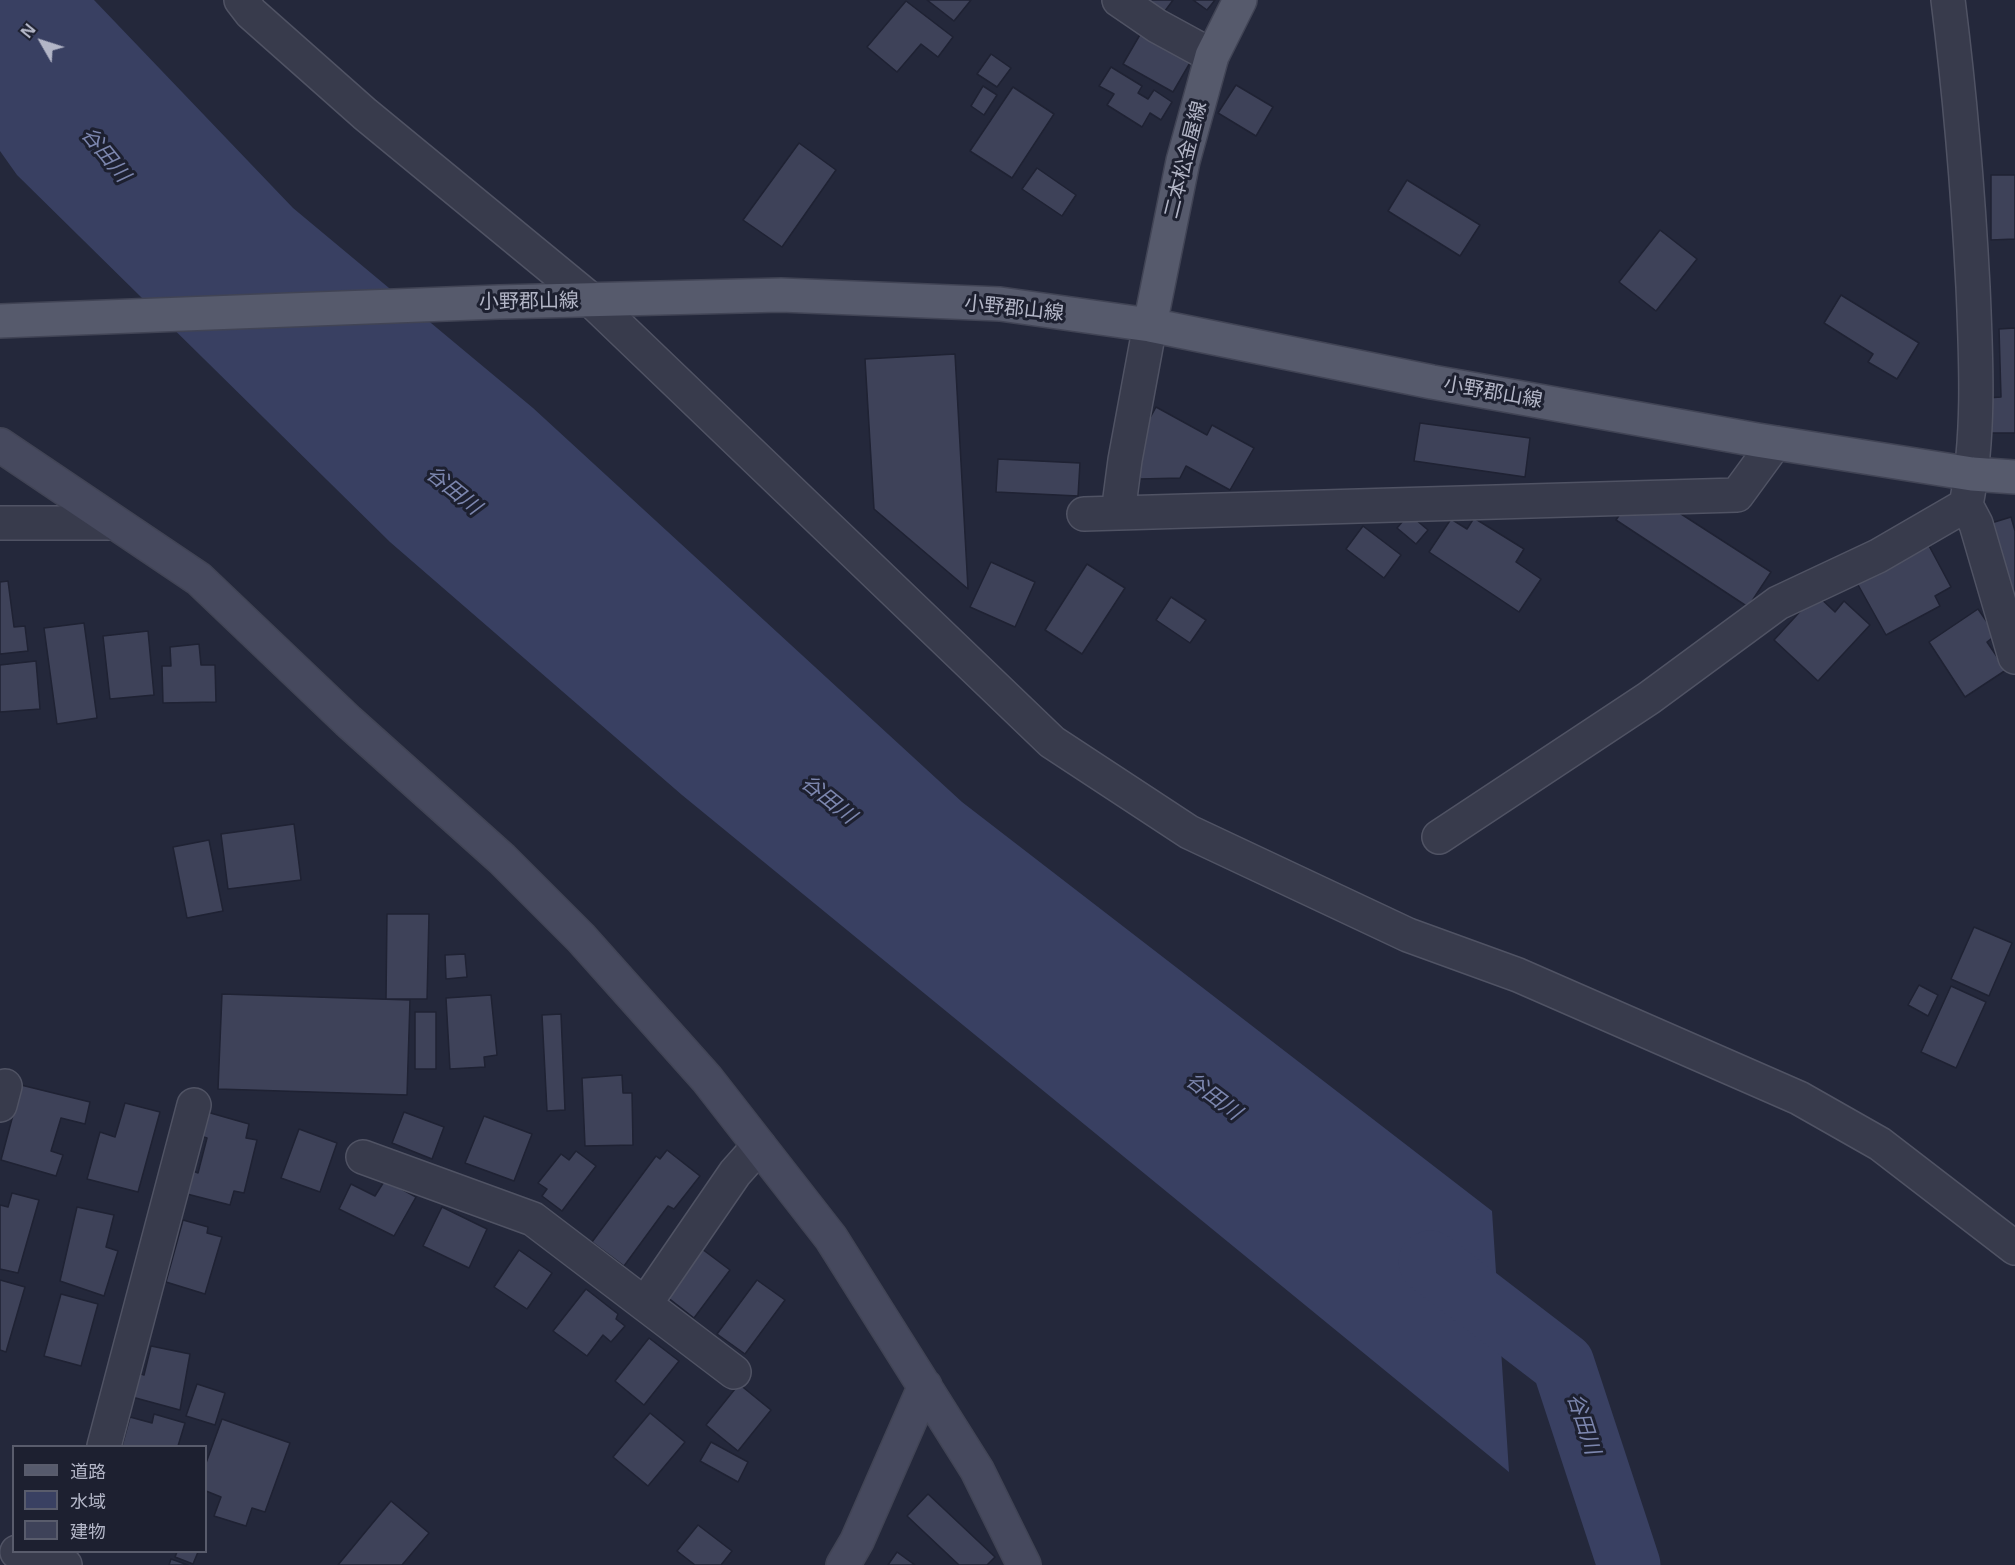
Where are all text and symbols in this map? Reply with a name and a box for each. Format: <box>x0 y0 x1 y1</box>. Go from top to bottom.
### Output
north arrow <box>12 12 72 72</box>
text: N <box>15 19 41 43</box>
street label: 二本松金屋線 <box>1160 99 1212 221</box>
water label: 谷田川 <box>75 123 135 187</box>
street label: 小野郡山線 <box>479 289 579 315</box>
street label: 小野郡山線 <box>963 292 1065 326</box>
street label: 小野郡山線 <box>1442 372 1544 414</box>
water label: 谷田川 <box>421 461 485 521</box>
water label: 谷田川 <box>796 770 860 830</box>
water label: 谷田川 <box>1180 1068 1246 1126</box>
water label: 谷田川 <box>1561 1390 1605 1458</box>
legend <box>12 1445 207 1553</box>
text: 道路 <box>70 1459 106 1483</box>
text: 水域 <box>70 1489 106 1513</box>
text: 建物 <box>70 1519 106 1543</box>

